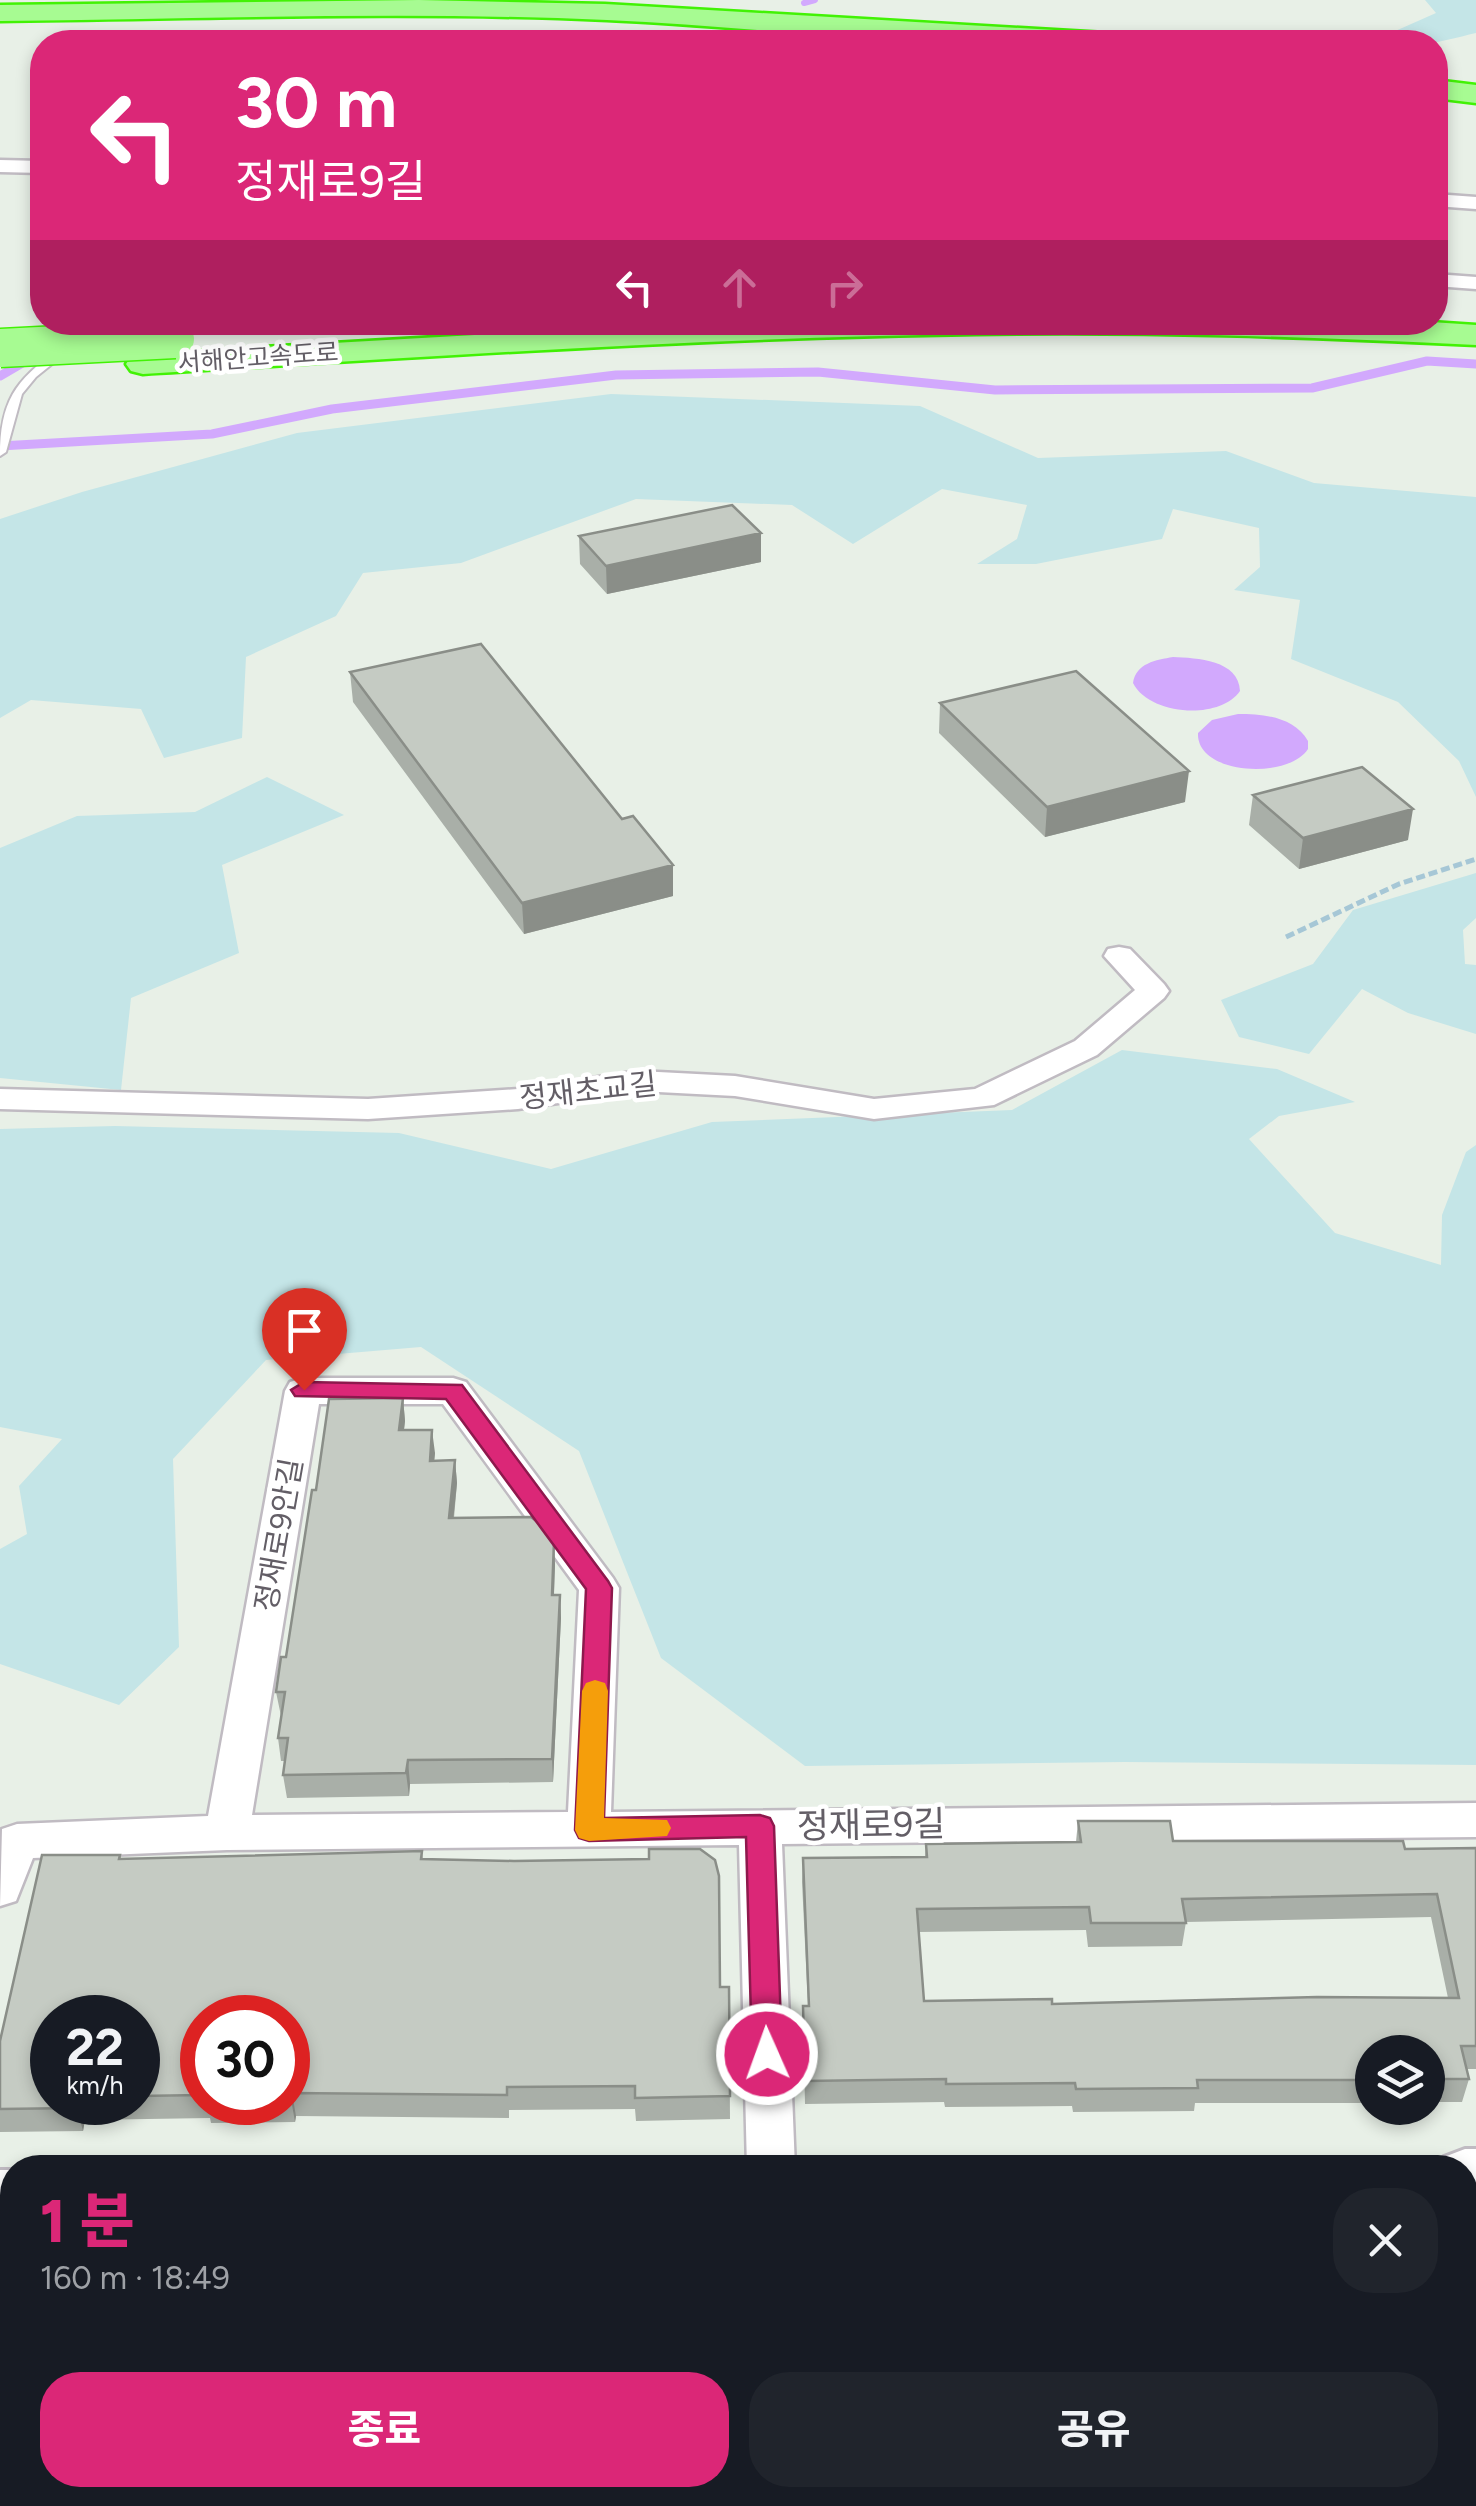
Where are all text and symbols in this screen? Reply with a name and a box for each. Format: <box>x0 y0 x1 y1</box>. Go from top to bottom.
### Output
text: 30 m <box>235 60 397 145</box>
icon: left <box>70 70 200 200</box>
text: 정재로9길 <box>235 154 426 208</box>
icon: left <box>607 260 662 315</box>
icon: ahead <box>712 260 767 315</box>
icon: right <box>817 260 872 315</box>
street label: 서해안고속도로 <box>177 336 339 378</box>
street label: 정재초교길 <box>517 1065 659 1116</box>
pin <box>262 1288 347 1391</box>
icon: arrive <box>277 1303 332 1358</box>
street label: 정재로9안길 <box>247 1455 310 1614</box>
street label: 정재로9길 <box>796 1803 946 1847</box>
speed limit sign: 30 <box>180 1995 310 2125</box>
position arrow <box>715 2002 819 2106</box>
text: 22 <box>66 2017 124 2078</box>
map controls <box>1355 2035 1445 2125</box>
button: layers <box>1355 2035 1445 2125</box>
text: km/h <box>66 2070 124 2100</box>
text: 1 분 <box>40 2185 135 2257</box>
button: close <box>1333 2188 1438 2293</box>
text: 160 m · 18:49 <box>40 2259 230 2297</box>
button: 종료 <box>40 2372 729 2487</box>
button: 공유 <box>749 2372 1438 2487</box>

